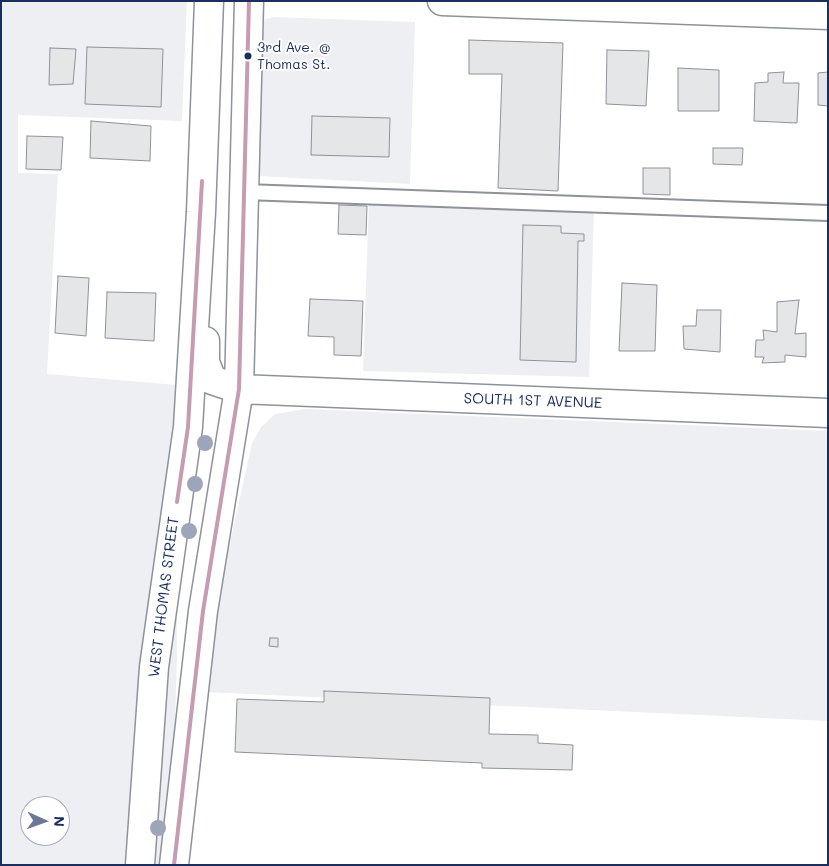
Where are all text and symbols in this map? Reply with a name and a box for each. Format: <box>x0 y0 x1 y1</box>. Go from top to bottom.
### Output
place label: 3rd Ave. @ Thomas St. <box>257 40 331 72</box>
marker: 3rd Ave. @ Thomas St. <box>243 51 253 61</box>
street label: SOUTH 1ST AVENUE <box>463 390 603 412</box>
street label: WEST THOMAS STREET <box>145 516 183 678</box>
north arrow <box>20 796 70 846</box>
text: N <box>50 816 69 827</box>

